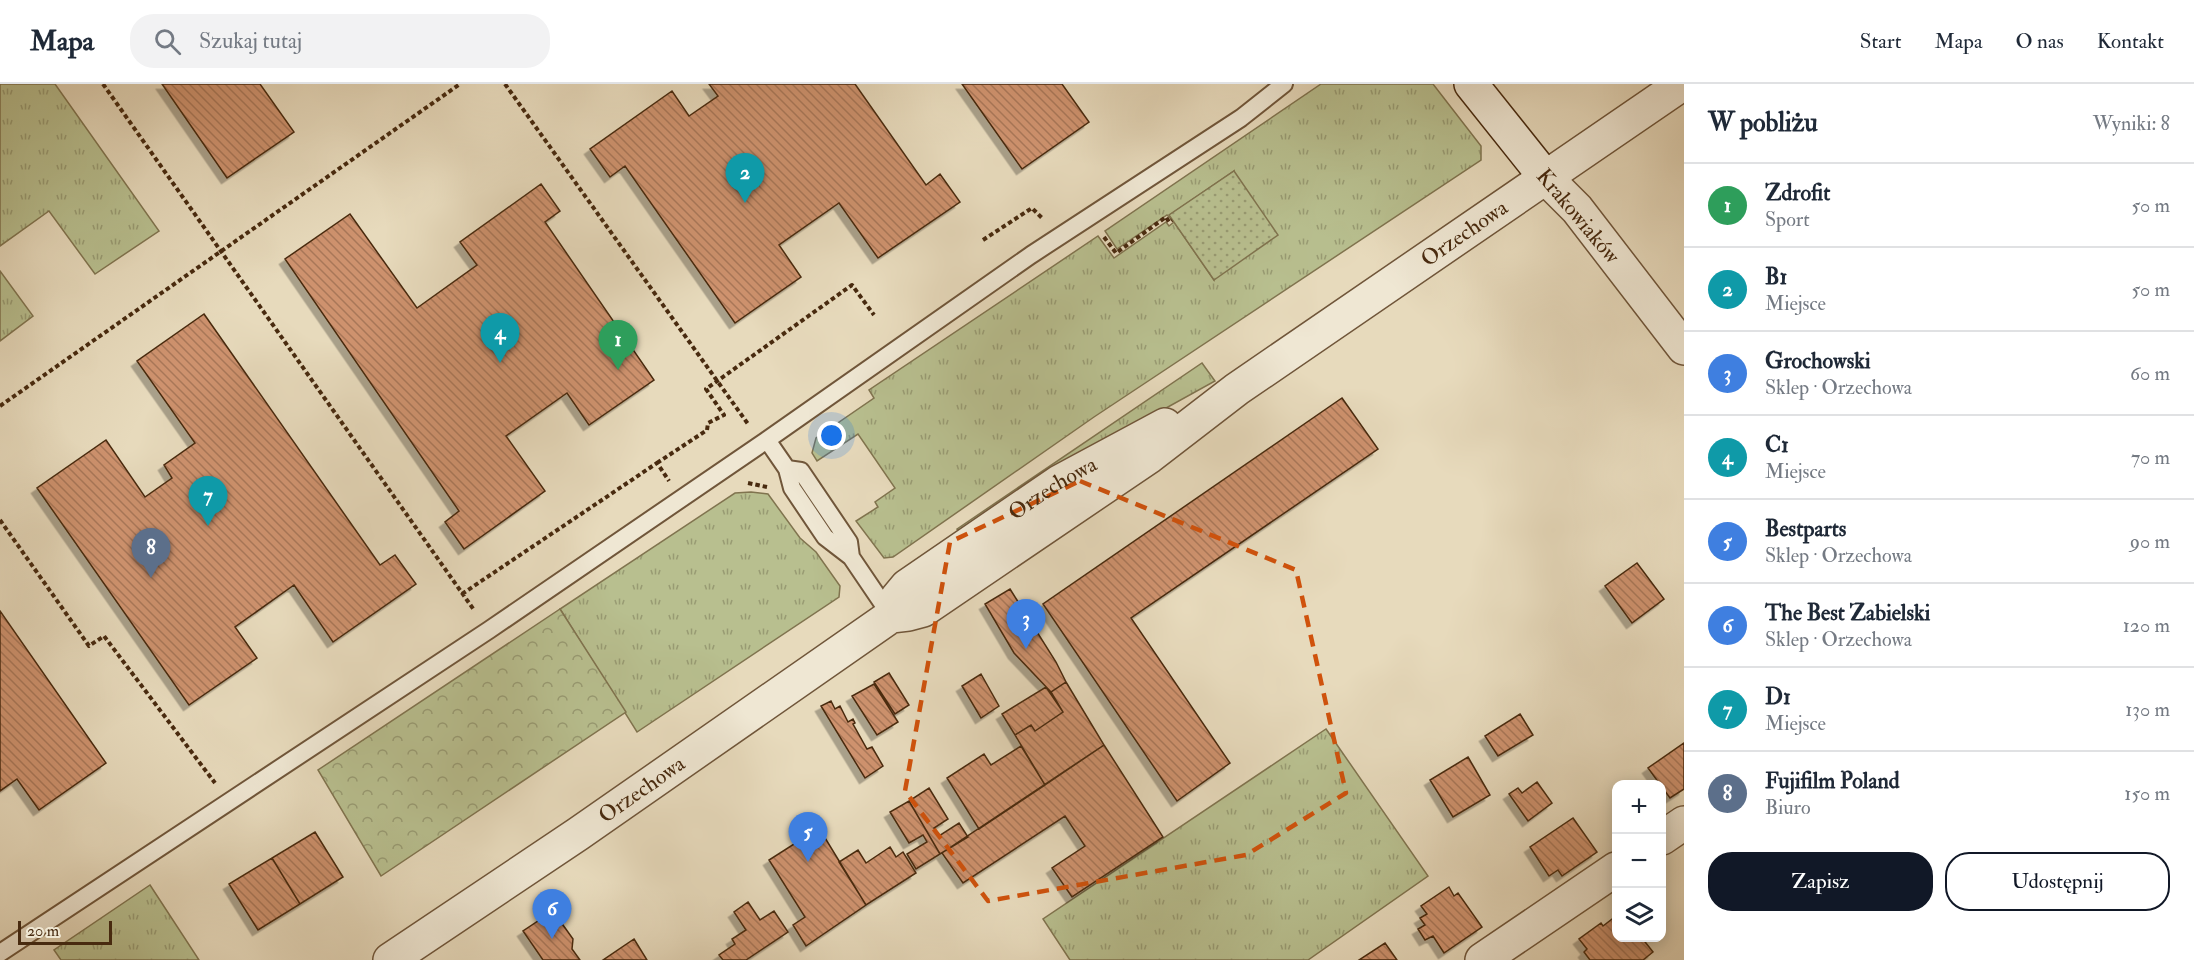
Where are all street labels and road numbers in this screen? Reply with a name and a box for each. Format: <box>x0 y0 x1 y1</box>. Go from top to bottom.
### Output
street label: Krakowiaków <box>1530 163 1626 270</box>
street label: Orzechowa <box>1415 193 1514 273</box>
street label: Orzechowa <box>1003 450 1103 527</box>
street label: Orzechowa <box>593 749 691 830</box>

